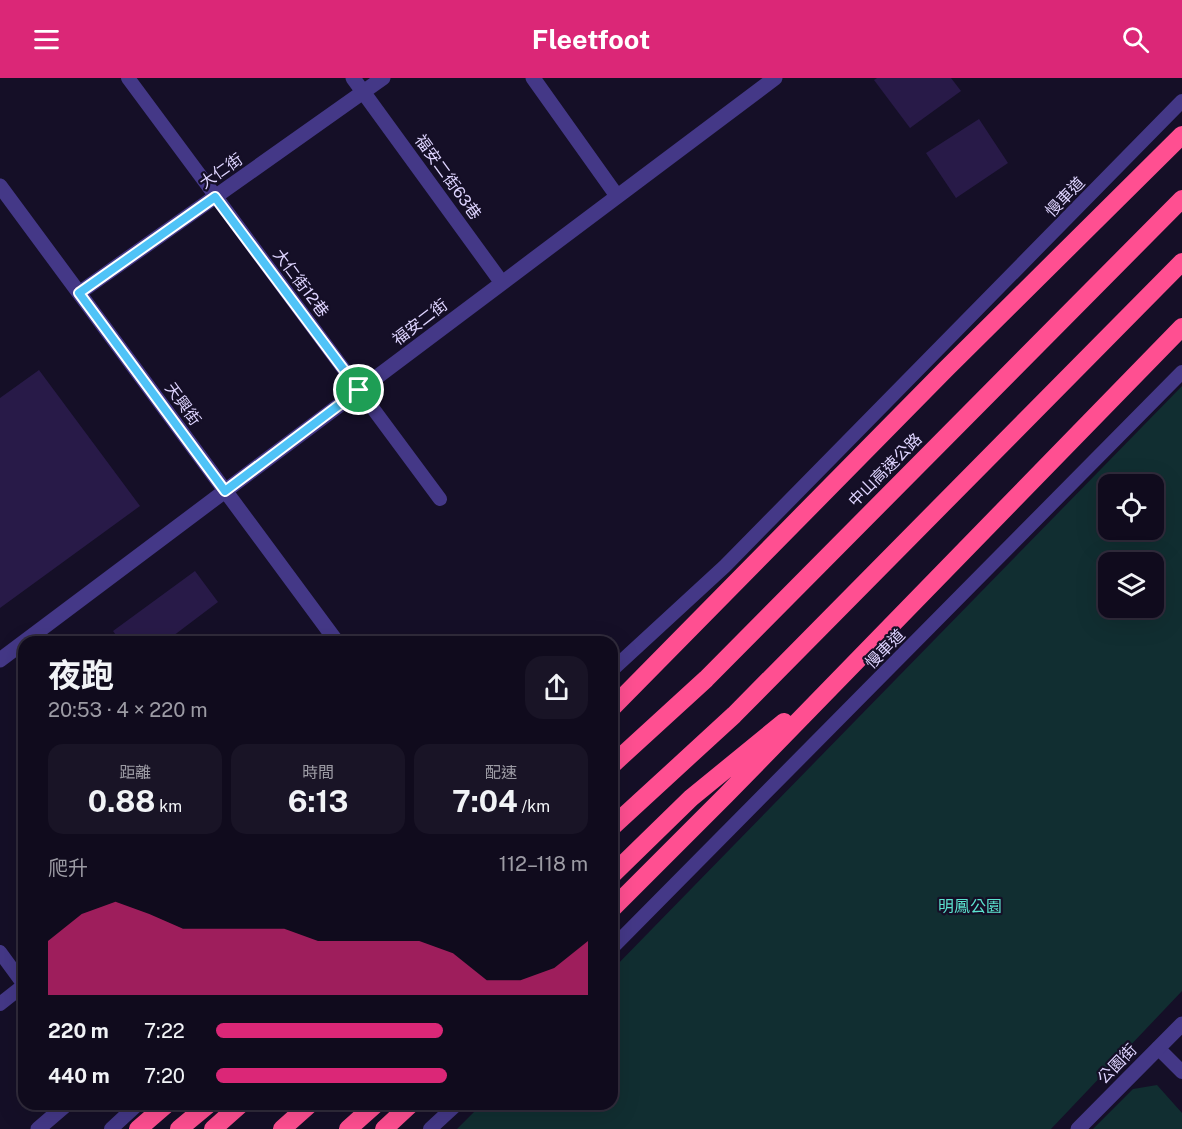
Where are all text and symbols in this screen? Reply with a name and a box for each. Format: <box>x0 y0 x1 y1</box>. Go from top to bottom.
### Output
icon: menu <box>30 23 63 56</box>
text: Fleetfoot <box>532 23 650 55</box>
icon: search <box>1119 23 1152 56</box>
street label: 福安二街63巷 <box>411 131 485 223</box>
street label: 大仁街 <box>196 149 246 193</box>
street label: 慢車道 <box>1041 173 1089 221</box>
street label: 大仁街12巷 <box>269 245 333 321</box>
street label: 福安二街 <box>389 295 451 349</box>
pin <box>333 364 384 415</box>
icon: arrive <box>342 373 375 406</box>
street label: 天興街 <box>161 379 205 429</box>
street label: 中山高速公路 <box>844 429 926 511</box>
map controls <box>1098 474 1164 618</box>
button: locate <box>1098 474 1164 540</box>
button: layers <box>1098 552 1164 618</box>
street label: 慢車道 <box>861 625 909 673</box>
text: 夜跑 <box>48 656 114 694</box>
button: share <box>525 656 588 719</box>
text: 20:53 · 4 × 220 m <box>48 698 208 722</box>
text: 距離 <box>119 763 151 782</box>
text: 時間 <box>302 763 334 782</box>
text: 配速 <box>485 763 517 782</box>
text: 0.88 <box>88 783 155 819</box>
text: 6:13 <box>288 783 348 819</box>
text: 7:04 <box>452 783 518 819</box>
text: km <box>155 797 182 816</box>
text: /km <box>518 797 550 816</box>
text: 112–118 m <box>499 852 588 876</box>
text: 爬升 <box>48 856 88 880</box>
park label: 明鳳公園 <box>938 897 1002 916</box>
text: 220 m <box>48 1019 109 1043</box>
text: 7:22 <box>144 1019 185 1043</box>
street label: 公園街 <box>1093 1040 1141 1088</box>
text: 440 m <box>48 1064 110 1088</box>
text: 7:20 <box>144 1064 185 1088</box>

